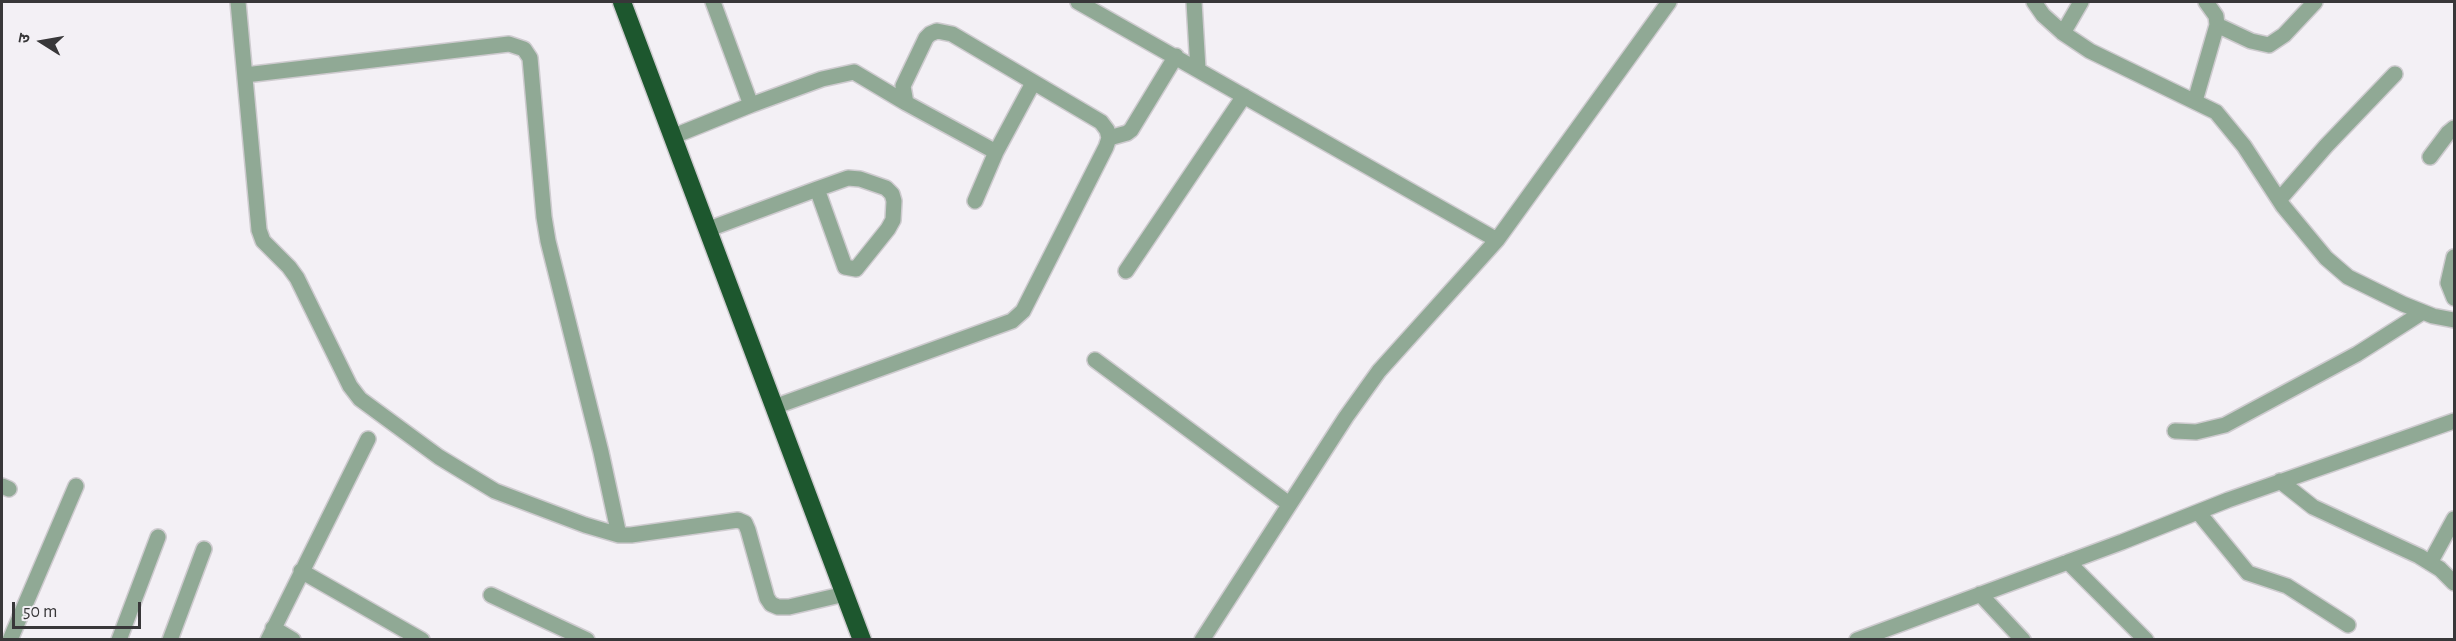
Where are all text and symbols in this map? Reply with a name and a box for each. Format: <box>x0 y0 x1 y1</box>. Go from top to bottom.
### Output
north arrow <box>12 12 72 72</box>
text: उ <box>16 32 33 45</box>
scale bar <box>15 590 144 628</box>
text: 50 m <box>23 603 57 621</box>

